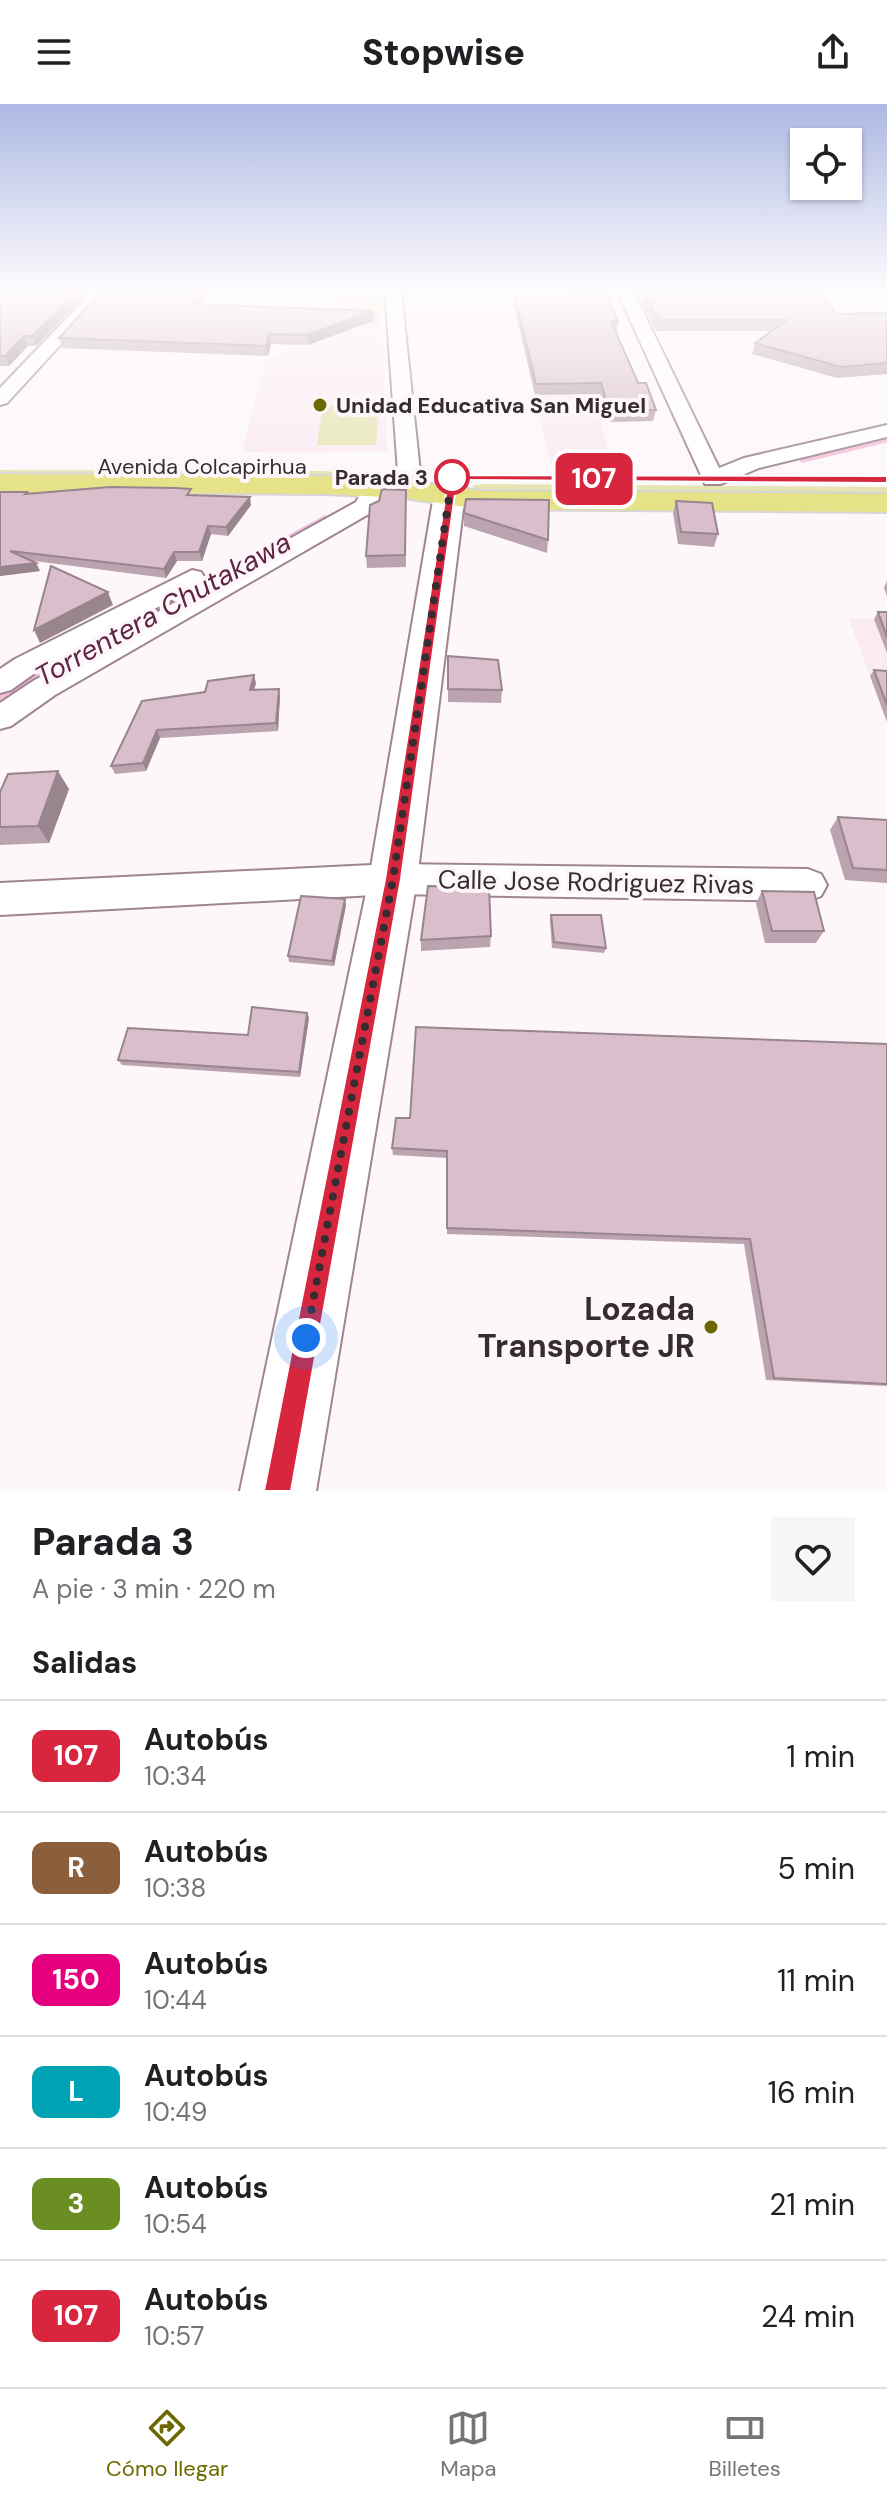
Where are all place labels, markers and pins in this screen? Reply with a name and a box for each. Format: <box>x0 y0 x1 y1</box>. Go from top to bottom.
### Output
place label: Unidad Educativa San Miguel <box>336 391 646 420</box>
marker: Unidad Educativa San Miguel <box>311 396 329 414</box>
marker: Parada 3 <box>435 460 469 494</box>
place label: Parada 3 <box>335 463 428 492</box>
place label: Lozada Transporte JR <box>477 1288 695 1367</box>
marker: Lozada Transporte JR <box>702 1318 720 1336</box>

